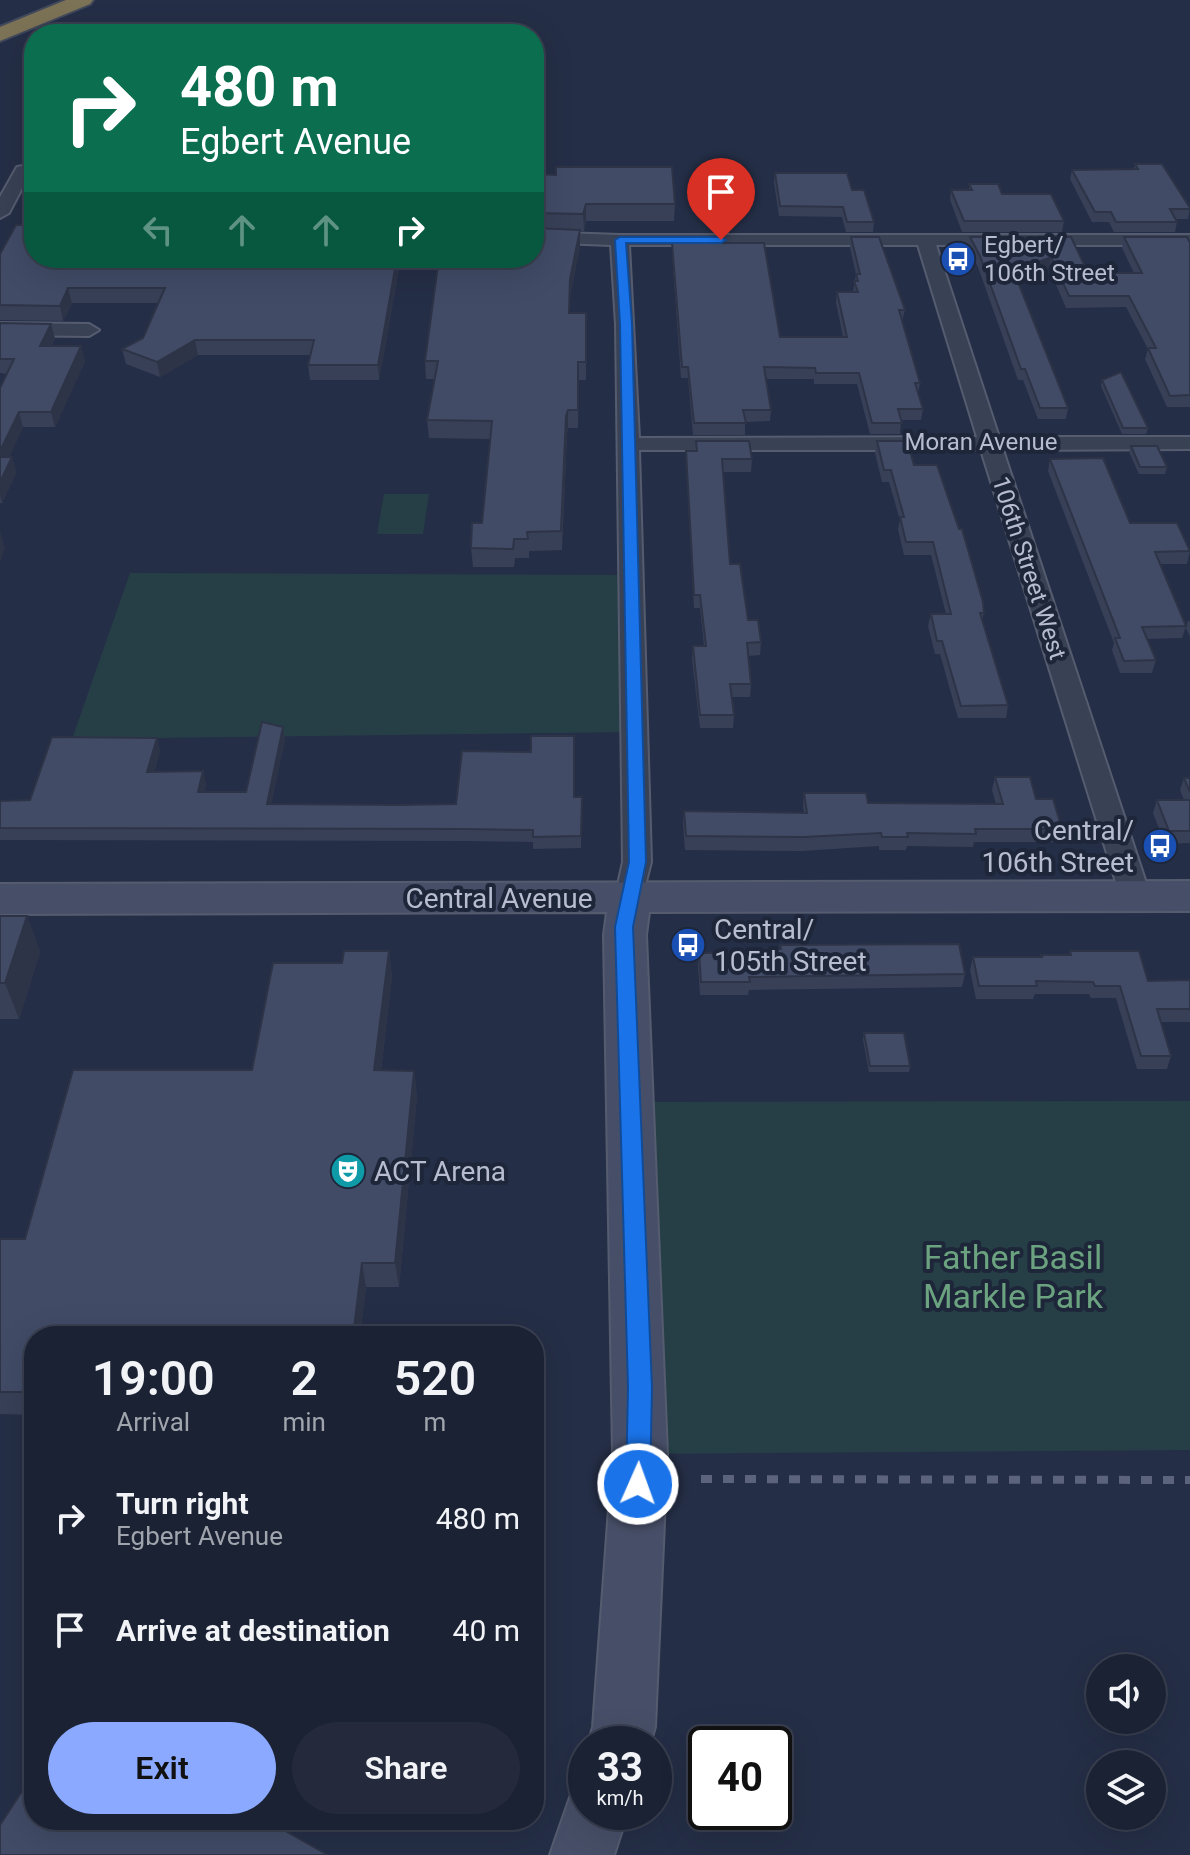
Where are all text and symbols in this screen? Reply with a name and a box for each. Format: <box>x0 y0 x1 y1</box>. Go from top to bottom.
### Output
text: 480 m <box>180 54 339 120</box>
icon: right <box>48 56 152 160</box>
text: Egbert Avenue <box>180 121 411 163</box>
pin <box>687 158 755 240</box>
icon: arrive <box>699 170 743 214</box>
icon: left <box>136 208 180 252</box>
icon: ahead <box>220 208 264 252</box>
icon: ahead <box>304 208 348 252</box>
icon: right <box>388 208 432 252</box>
place label: Egbert/ 106th Street <box>984 231 1115 287</box>
bus stop icon: Egbert/ 106th Street <box>939 240 977 278</box>
street label: Moran Avenue <box>904 428 1058 456</box>
street label: 106th Street West <box>986 473 1072 663</box>
place label: Central/ 106th Street <box>981 814 1134 879</box>
bus stop icon: Central/ 106th Street <box>1141 827 1179 865</box>
street label: Central Avenue <box>405 882 593 915</box>
place label: Central/ 105th Street <box>714 913 867 978</box>
bus stop icon: Central/ 105th Street <box>669 926 707 964</box>
theatre icon: ACT Arena <box>329 1152 367 1190</box>
place label: ACT Arena <box>374 1155 506 1188</box>
park label: Father Basil Markle Park <box>923 1237 1104 1316</box>
text: 19:00 <box>92 1350 215 1407</box>
text: 2 <box>291 1350 318 1407</box>
text: 520 <box>394 1350 476 1407</box>
text: Arrival <box>116 1407 190 1437</box>
text: min <box>282 1407 326 1437</box>
text: m <box>424 1407 446 1437</box>
position arrow <box>596 1442 680 1526</box>
text: Turn right <box>116 1486 249 1521</box>
icon: right <box>48 1496 92 1540</box>
text: 480 m <box>436 1501 520 1536</box>
text: Egbert Avenue <box>116 1521 283 1551</box>
icon: arrive <box>48 1608 92 1652</box>
text: Arrive at destination <box>116 1613 390 1648</box>
text: 40 m <box>453 1613 520 1648</box>
map controls <box>1086 1654 1166 1830</box>
button: sound <box>1086 1654 1166 1734</box>
button: Exit <box>48 1722 276 1814</box>
button: Share <box>292 1722 520 1814</box>
speed limit sign: 40 <box>688 1726 792 1830</box>
text: 33 <box>597 1744 643 1791</box>
button: layers <box>1086 1750 1166 1830</box>
text: km/h <box>597 1786 643 1810</box>

